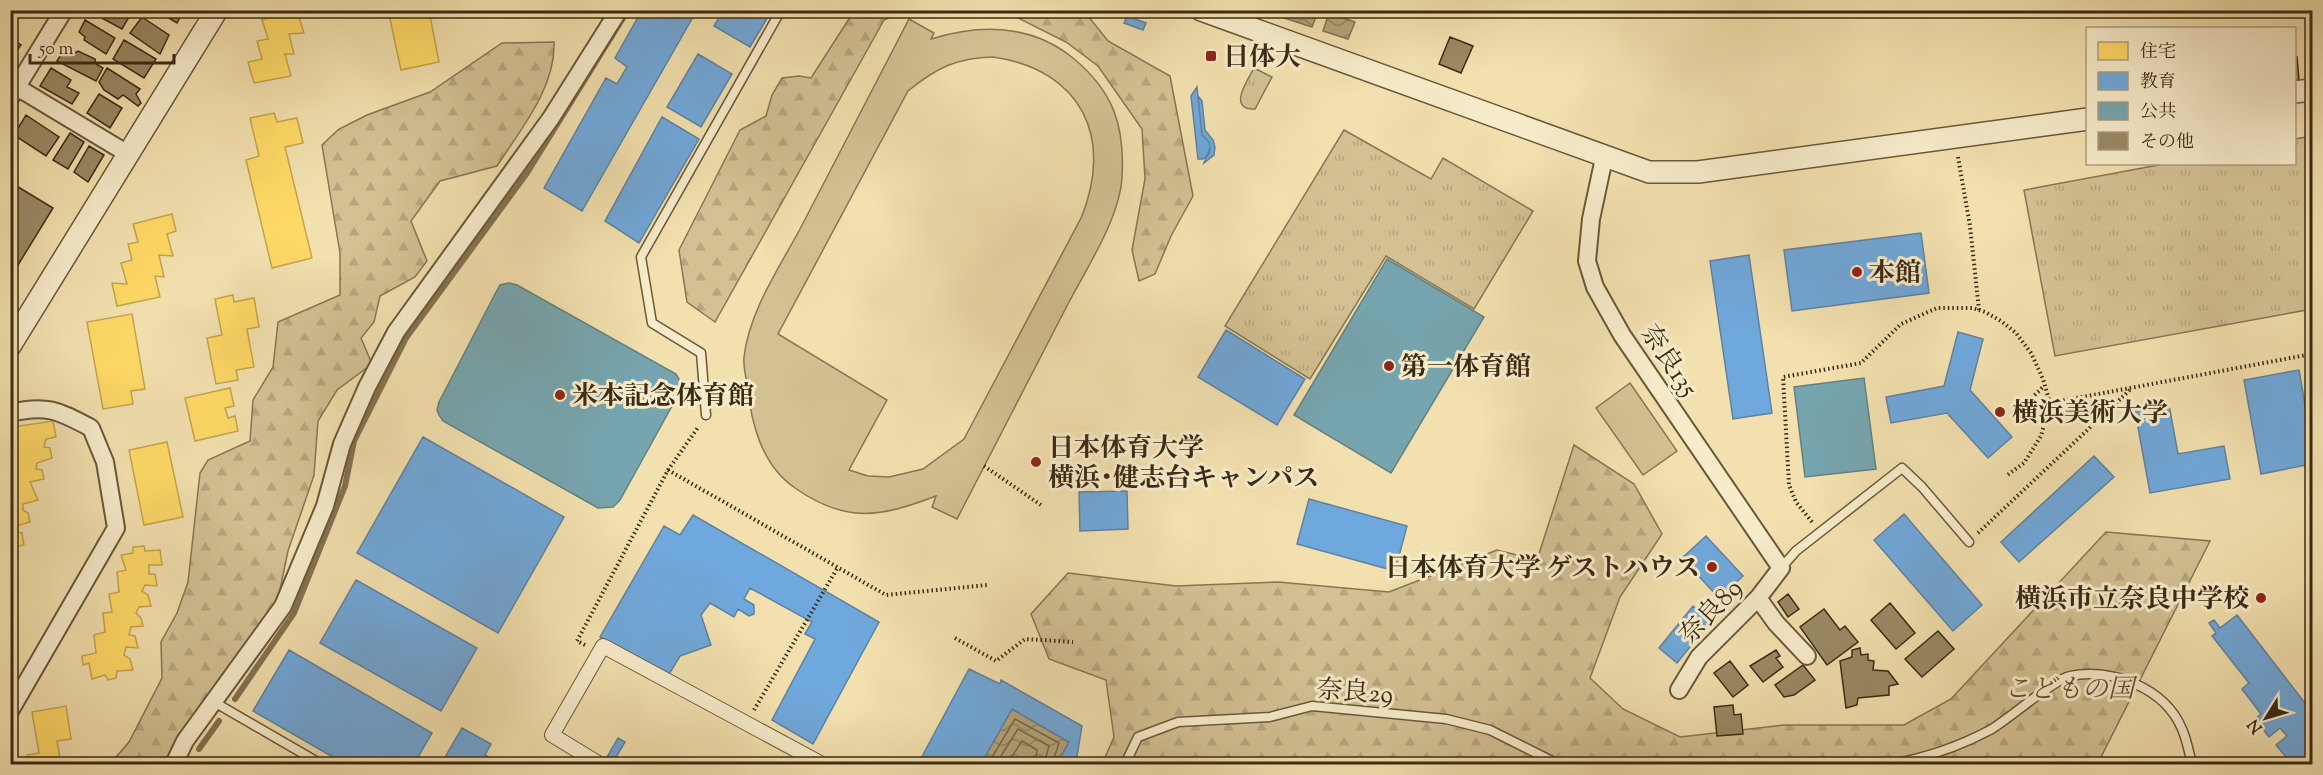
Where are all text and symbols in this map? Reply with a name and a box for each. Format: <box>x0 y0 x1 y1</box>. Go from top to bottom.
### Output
scale bar <box>30 27 174 65</box>
legend <box>2086 27 2296 165</box>
text: 50 m <box>38 37 74 63</box>
place label: 日体大 <box>1223 40 1301 77</box>
text: 住宅 <box>2140 40 2176 66</box>
marker: 日体大 <box>1204 49 1218 63</box>
text: 教育 <box>2140 70 2176 96</box>
text: 公共 <box>2140 100 2176 126</box>
text: その他 <box>2140 130 2194 156</box>
place label: 本館 <box>1869 256 1921 293</box>
marker: 本館 <box>1850 265 1864 279</box>
street label: 奈良135 <box>1630 318 1706 405</box>
place label: 第一体育館 <box>1401 350 1531 387</box>
marker: 第一体育館 <box>1382 359 1396 373</box>
place label: 米本記念体育館 <box>572 379 754 416</box>
marker: 米本記念体育館 <box>553 388 567 402</box>
place label: 横浜美術大学 <box>2012 396 2168 433</box>
marker: 横浜美術大学 <box>1993 405 2007 419</box>
place label: 日本体育大学 横浜･健志台キャンパス <box>1048 431 1319 498</box>
marker: 日本体育大学 横浜･健志台キャンパス <box>1029 455 1043 469</box>
place label: 日本体育大学 ゲストハウス <box>1385 551 1700 588</box>
marker: 日本体育大学 ゲストハウス <box>1705 560 1719 574</box>
street label: 奈良89 <box>1672 572 1752 654</box>
place label: 横浜市立奈良中学校 <box>2015 582 2249 619</box>
marker: 横浜市立奈良中学校 <box>2254 591 2268 605</box>
street label: 奈良29 <box>1315 672 1394 715</box>
park label: こどもの国 <box>2004 672 2138 709</box>
north arrow <box>2236 688 2296 748</box>
text: N <box>2243 713 2269 738</box>

